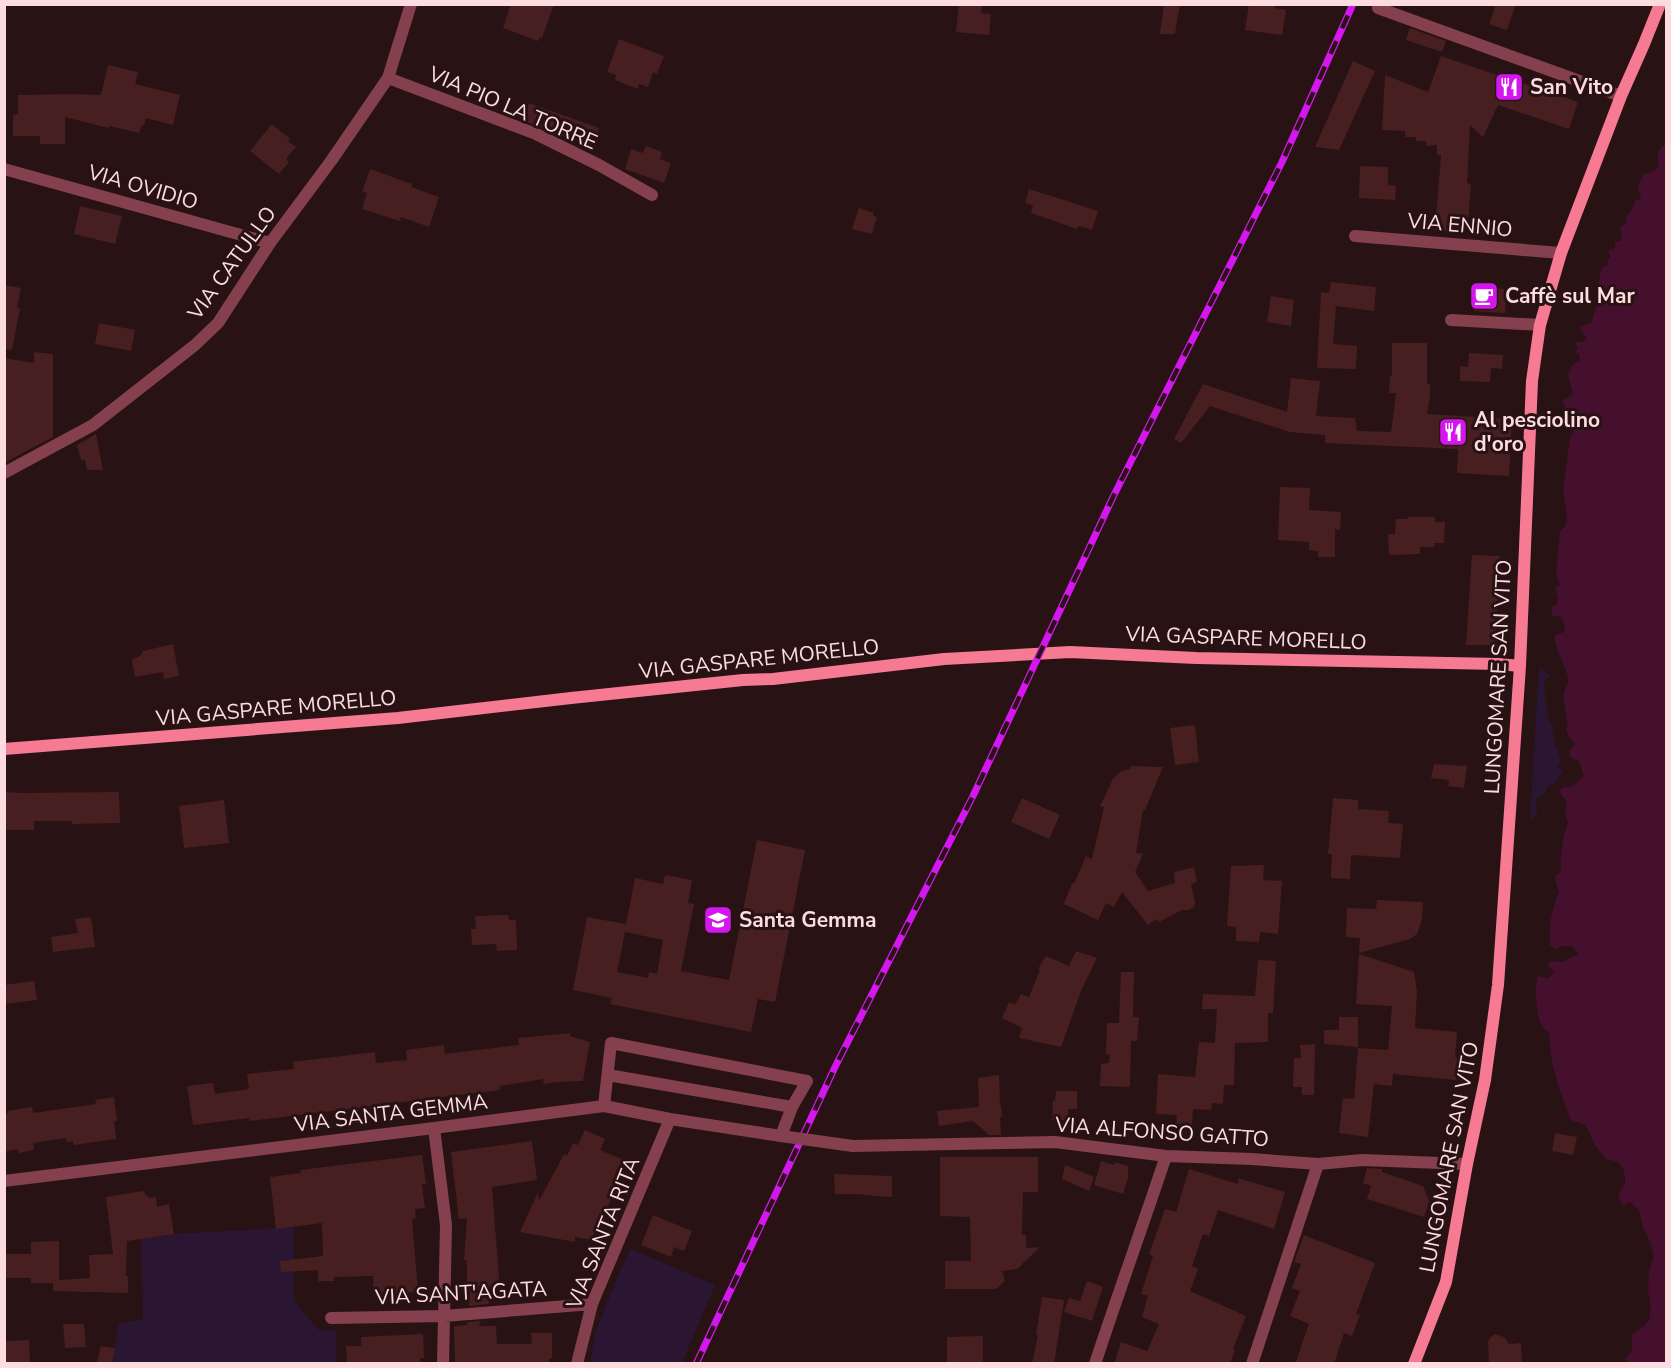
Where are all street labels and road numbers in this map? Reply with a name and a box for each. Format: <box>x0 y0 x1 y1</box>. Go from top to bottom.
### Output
street label: VIA PIO LA TORRE <box>423 59 602 156</box>
street label: VIA OVIDIO <box>84 158 201 216</box>
street label: VIA CATULLO <box>181 201 283 326</box>
street label: VIA ENNIO <box>1405 206 1514 244</box>
street label: LUNGOMARE SAN VITO <box>1478 559 1518 795</box>
street label: VIA GASPARE MORELLO <box>1124 620 1367 656</box>
street label: VIA GASPARE MORELLO <box>637 632 880 686</box>
street label: VIA GASPARE MORELLO <box>154 684 397 733</box>
street label: LUNGOMARE SAN VITO <box>1413 1039 1485 1275</box>
street label: VIA SANTA GEMMA <box>292 1087 489 1139</box>
street label: VIA ALFONSO GATTO <box>1053 1110 1270 1153</box>
street label: VIA SANTA RITA <box>559 1153 646 1314</box>
street label: VIA SANT'AGATA <box>373 1275 548 1312</box>

